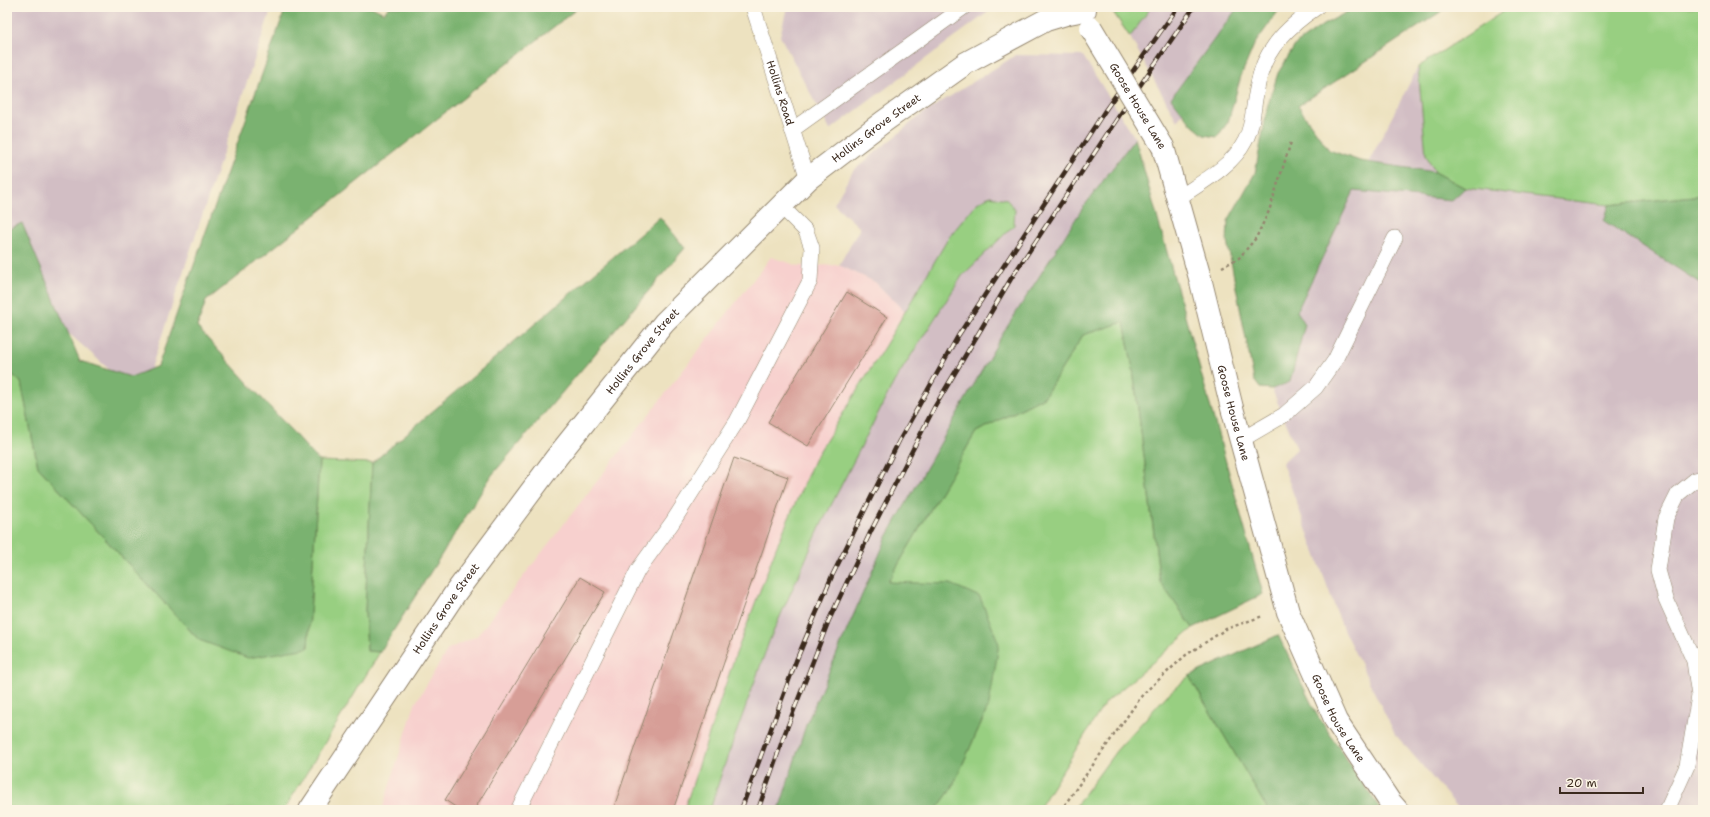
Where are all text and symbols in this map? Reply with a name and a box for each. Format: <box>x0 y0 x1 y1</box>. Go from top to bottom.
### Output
street label: Hollins Road <box>763 58 798 127</box>
street label: Goose House Lane <box>1106 60 1170 152</box>
street label: Hollins Grove Street <box>828 90 924 166</box>
street label: Hollins Grove Street <box>602 305 682 397</box>
street label: Goose House Lane <box>1214 363 1254 462</box>
street label: Hollins Grove Street <box>409 560 483 657</box>
street label: Goose House Lane <box>1309 671 1369 765</box>
scale bar <box>1560 769 1643 795</box>
text: 20 m <box>1566 775 1597 791</box>

